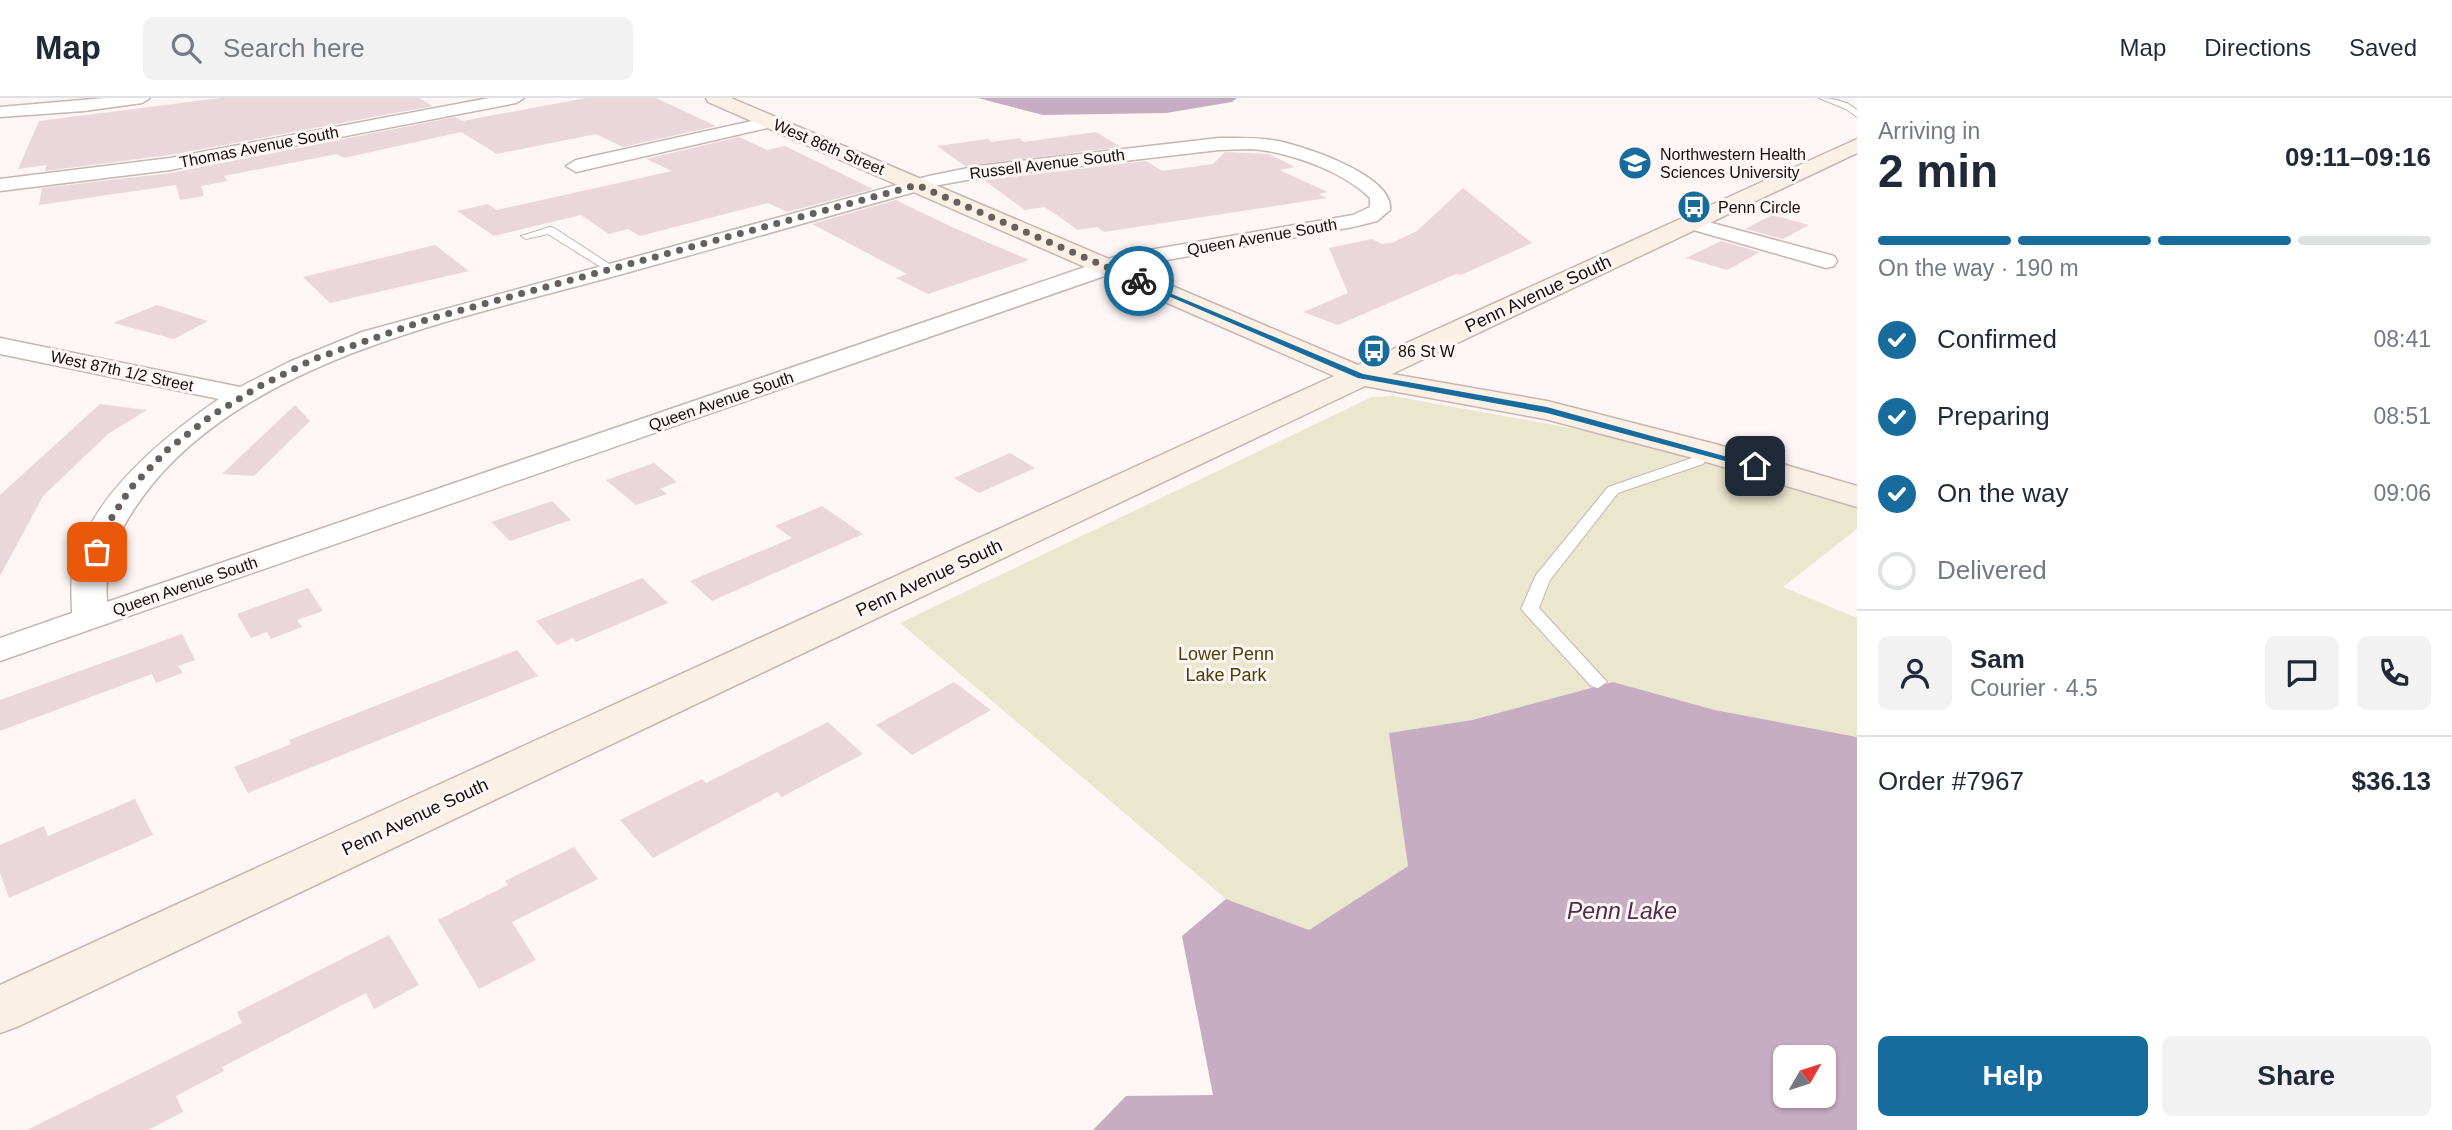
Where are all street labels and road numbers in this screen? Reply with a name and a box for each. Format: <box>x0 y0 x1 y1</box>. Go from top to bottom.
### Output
street label: West 86th Street <box>771 116 888 178</box>
street label: Thomas Avenue South <box>178 123 340 171</box>
street label: Russell Avenue South <box>968 146 1126 182</box>
street label: Queen Avenue South <box>1186 215 1338 259</box>
street label: Penn Avenue South <box>1462 251 1614 337</box>
street label: West 87th 1/2 Street <box>49 348 196 395</box>
street label: Queen Avenue South <box>646 368 796 434</box>
street label: Penn Avenue South <box>853 535 1005 621</box>
street label: Queen Avenue South <box>110 553 260 619</box>
street label: Penn Avenue South <box>339 774 491 860</box>

